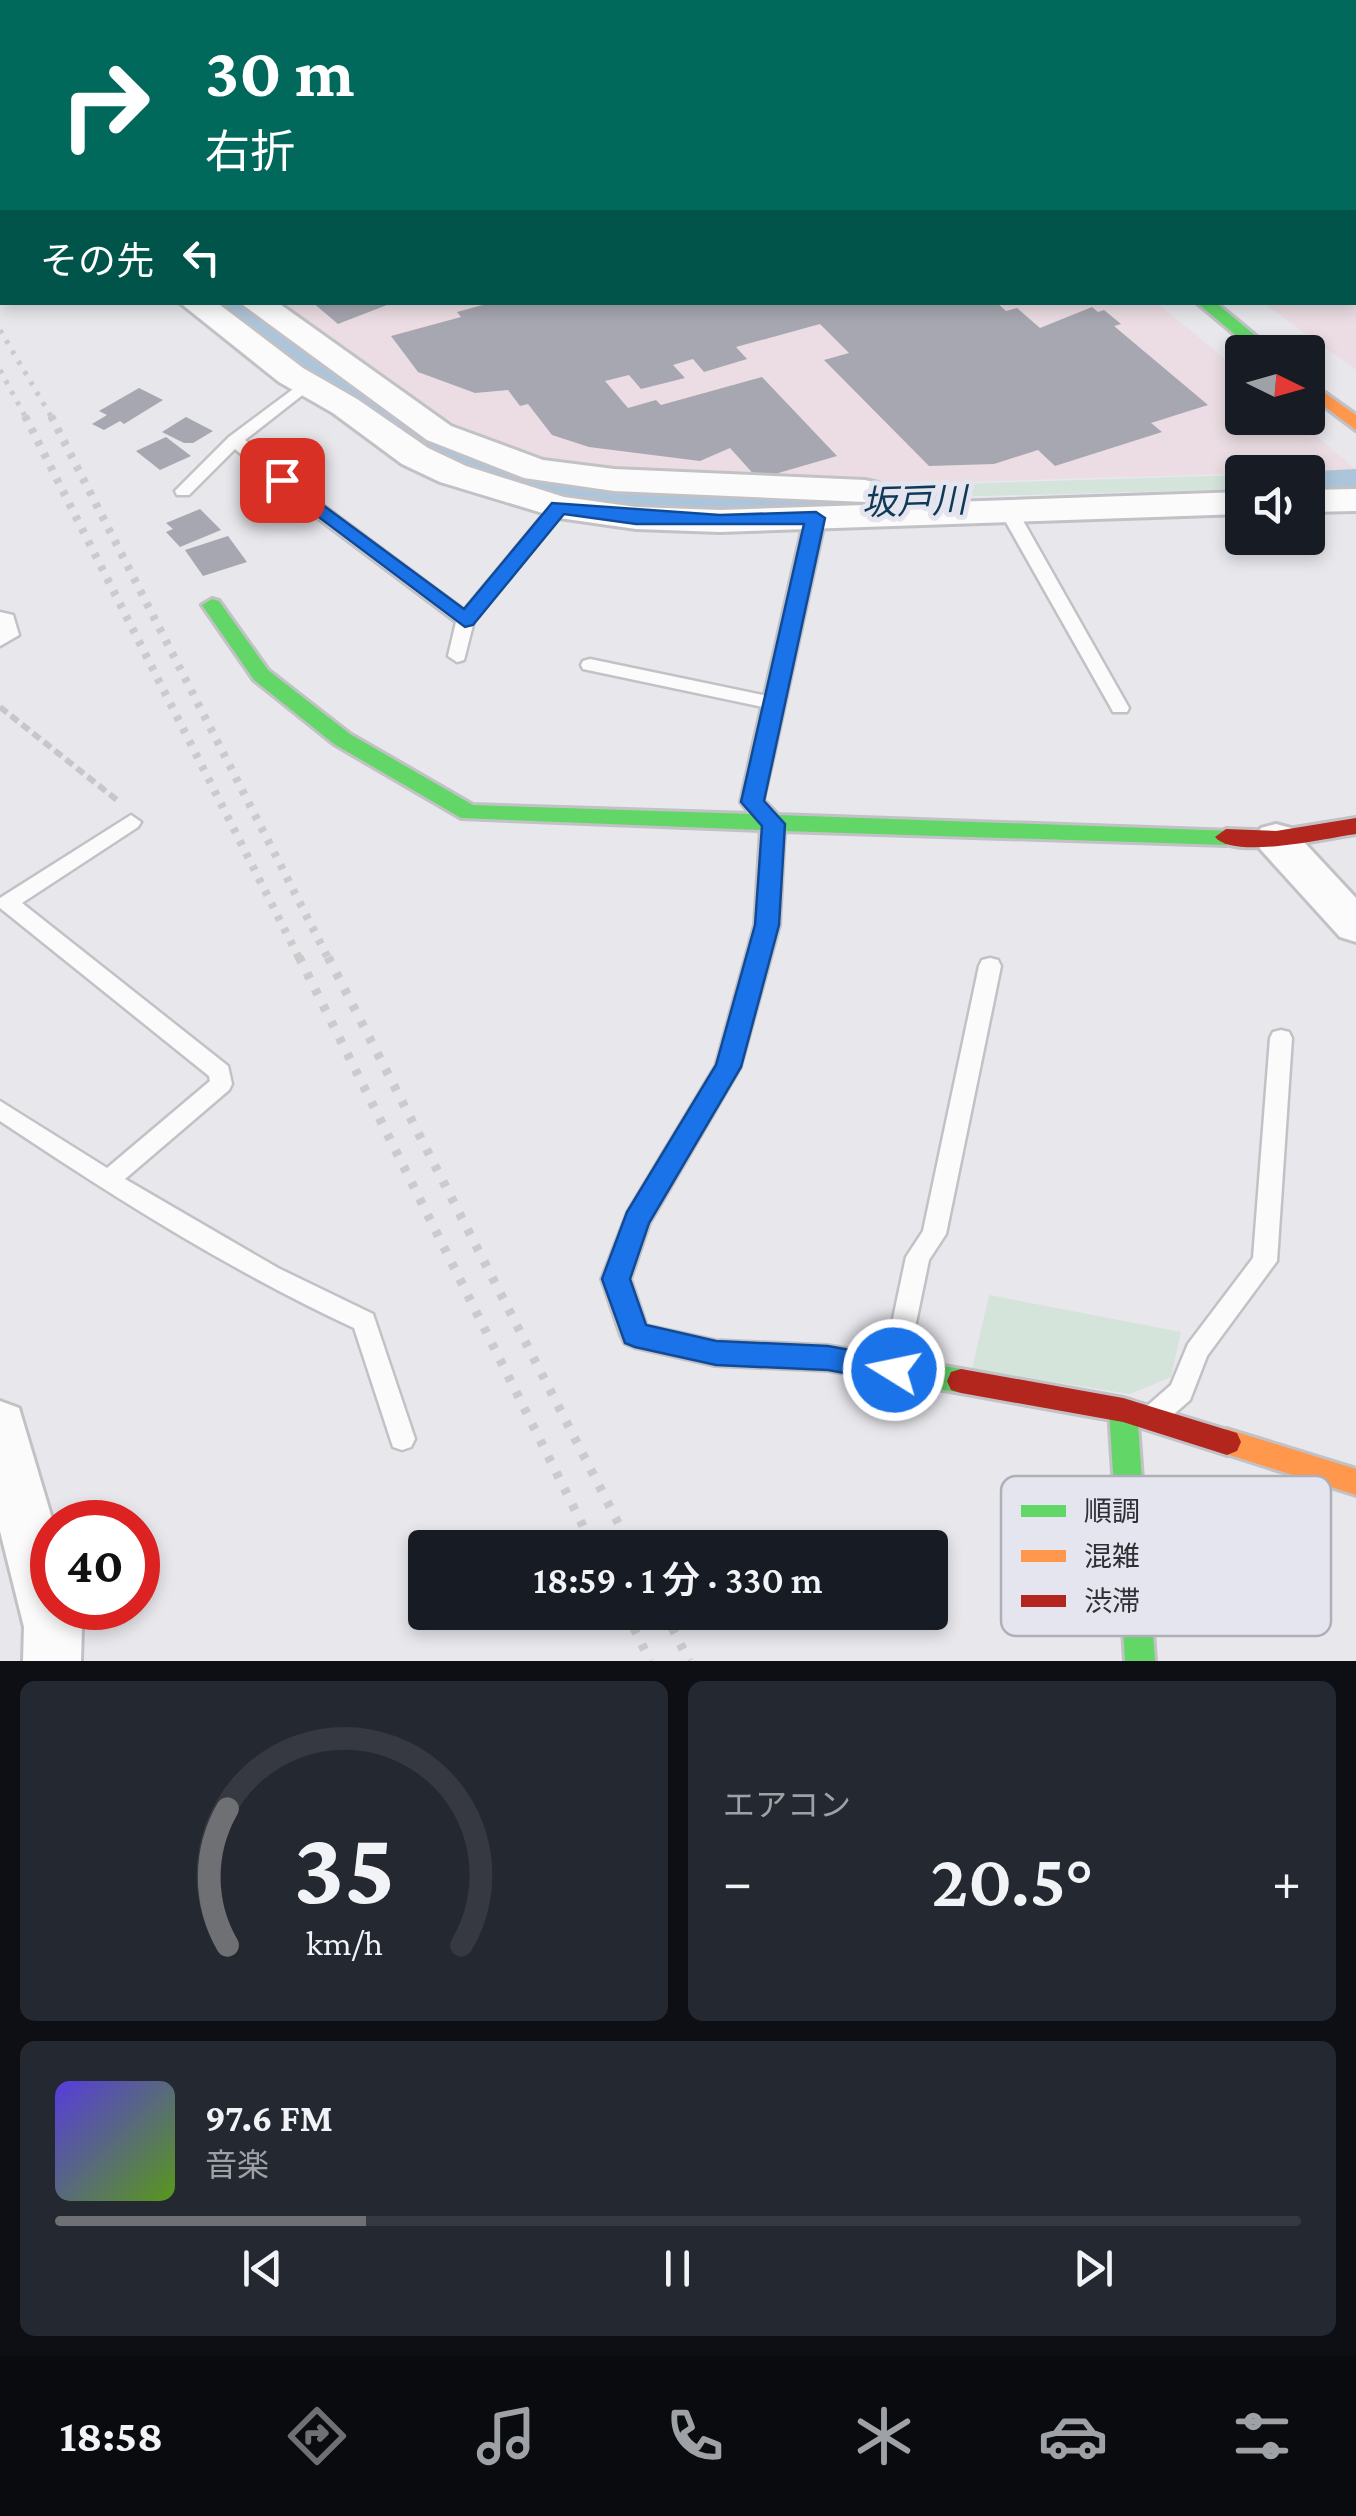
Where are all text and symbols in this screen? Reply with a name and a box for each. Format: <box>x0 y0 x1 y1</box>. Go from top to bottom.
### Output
text: 30 m <box>205 33 354 111</box>
icon: right <box>40 40 170 170</box>
text: 右折 <box>205 127 295 177</box>
icon: left <box>174 230 229 285</box>
text: その先 <box>40 240 154 282</box>
north arrow <box>1225 335 1325 435</box>
map controls <box>1225 335 1325 555</box>
pin <box>240 438 325 523</box>
icon: arrive <box>255 453 310 508</box>
button: sound <box>1225 455 1325 555</box>
water label: 坂戸川 <box>861 481 971 523</box>
position arrow <box>842 1318 946 1422</box>
legend <box>1001 1476 1331 1636</box>
text: 順調 <box>1084 1496 1140 1527</box>
speed limit sign: 40 <box>30 1500 160 1630</box>
text: 混雑 <box>1084 1541 1140 1572</box>
text: 18:59 · 1 分 · 330 m <box>533 1559 823 1601</box>
text: 渋滞 <box>1084 1586 1140 1617</box>
text: エアコン <box>723 1787 851 1823</box>
text: 35 <box>293 1810 395 1925</box>
text: 20.5° <box>931 1839 1093 1922</box>
text: − <box>723 1851 752 1912</box>
text: + <box>1272 1851 1301 1912</box>
text: km/h <box>305 1923 383 1963</box>
text: 97.6 FM <box>205 2097 333 2139</box>
text: 音楽 <box>205 2147 269 2183</box>
icon: previous <box>235 2241 290 2296</box>
icon: pause <box>650 2241 705 2296</box>
icon: next <box>1066 2241 1121 2296</box>
icon: directions <box>282 2401 352 2471</box>
icon: music <box>471 2401 541 2471</box>
icon: phone <box>660 2401 730 2471</box>
icon: climate <box>849 2401 919 2471</box>
icon: car <box>1038 2401 1108 2471</box>
icon: filters <box>1227 2401 1297 2471</box>
text: 18:58 <box>59 2411 163 2461</box>

